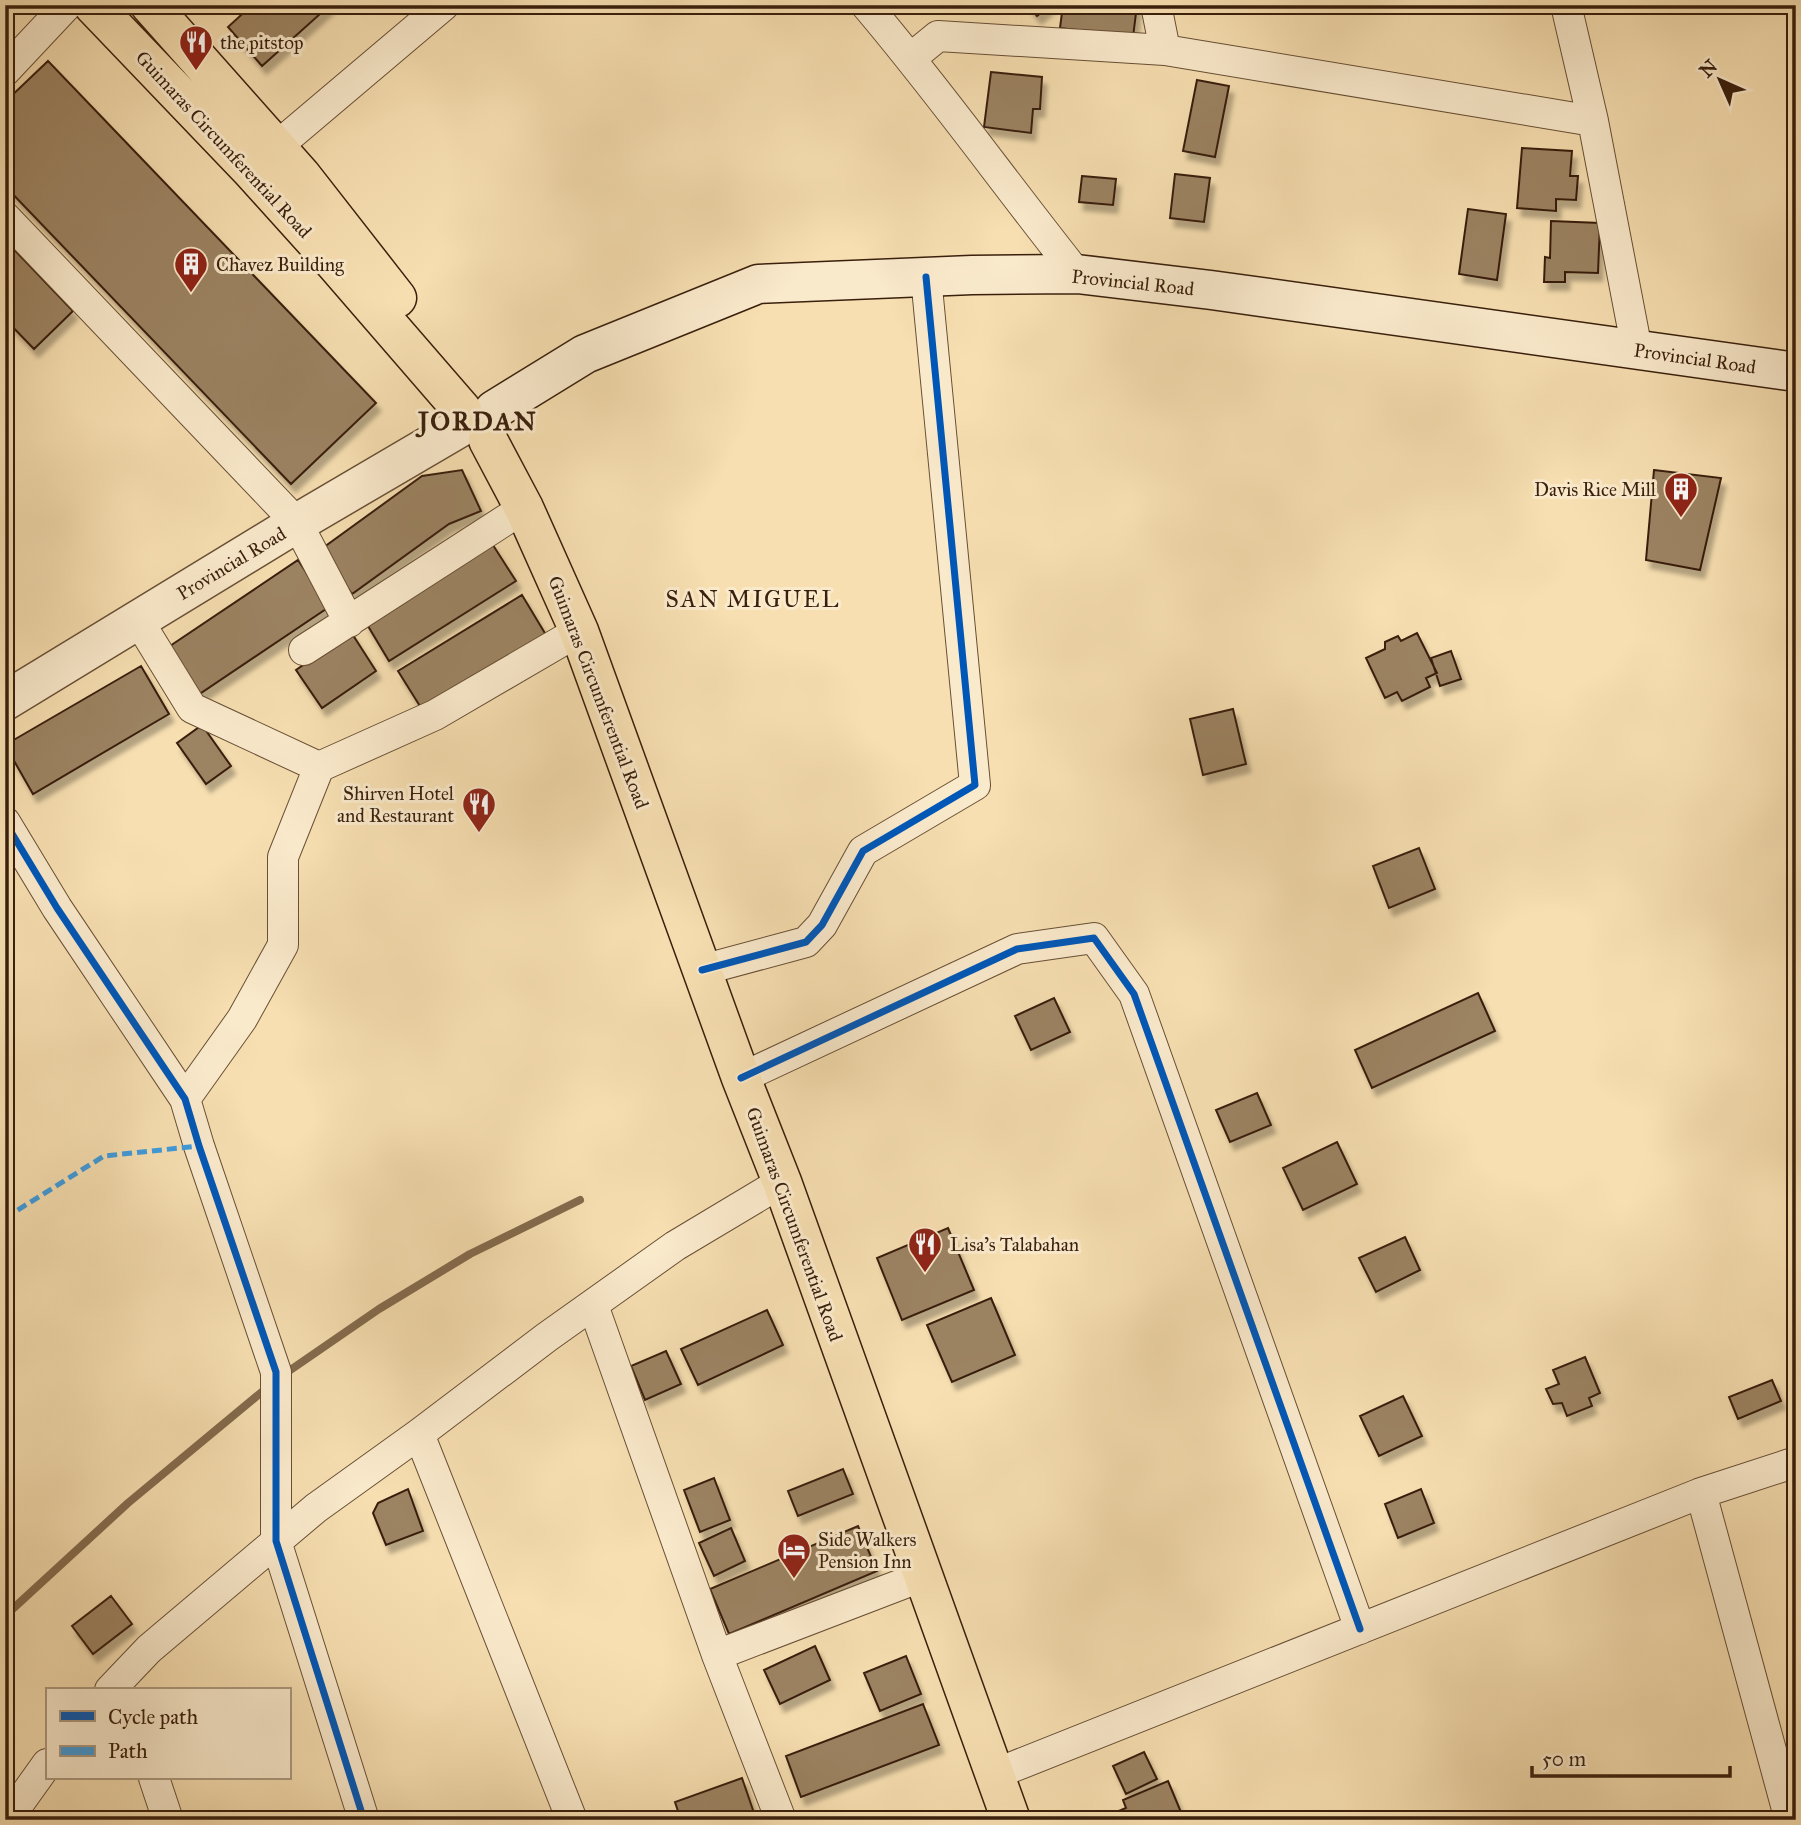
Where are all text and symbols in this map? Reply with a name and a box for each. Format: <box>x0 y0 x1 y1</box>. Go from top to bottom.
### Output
restaurant icon: the pitstop <box>177 23 215 72</box>
place label: the pitstop <box>220 31 304 54</box>
street label: Guimaras Circumferential Road <box>131 46 317 243</box>
north arrow <box>1686 46 1756 116</box>
text: N <box>1694 54 1722 82</box>
building icon: Chavez Building <box>172 245 210 294</box>
place label: Chavez Building <box>216 253 344 277</box>
street label: Provincial Road <box>1071 265 1196 300</box>
street label: Provincial Road <box>1632 339 1758 379</box>
district label: JORDAN <box>415 405 538 438</box>
building icon: Davis Rice Mill <box>1662 470 1700 519</box>
place label: Davis Rice Mill <box>1534 478 1657 501</box>
street label: Provincial Road <box>173 522 290 605</box>
street label: Guimaras Circumferential Road <box>543 572 654 812</box>
district label: SAN MIGUEL <box>666 585 840 613</box>
place label: Shirven Hotel and Restaurant <box>337 782 455 827</box>
restaurant icon: Shirven Hotel and Restaurant <box>460 785 498 834</box>
street label: Guimaras Circumferential Road <box>741 1104 848 1345</box>
restaurant icon: Lisa's Talabahan <box>906 1225 944 1274</box>
place label: Lisa's Talabahan <box>950 1233 1079 1256</box>
place label: Side Walkers Pension Inn <box>818 1528 917 1573</box>
hotel icon: Side Walkers Pension Inn <box>775 1531 813 1580</box>
legend <box>46 1688 290 1780</box>
text: Cycle path <box>108 1704 199 1730</box>
scale bar <box>1532 1734 1729 1778</box>
text: Path <box>108 1738 148 1764</box>
text: 50 m <box>1542 1746 1587 1772</box>

